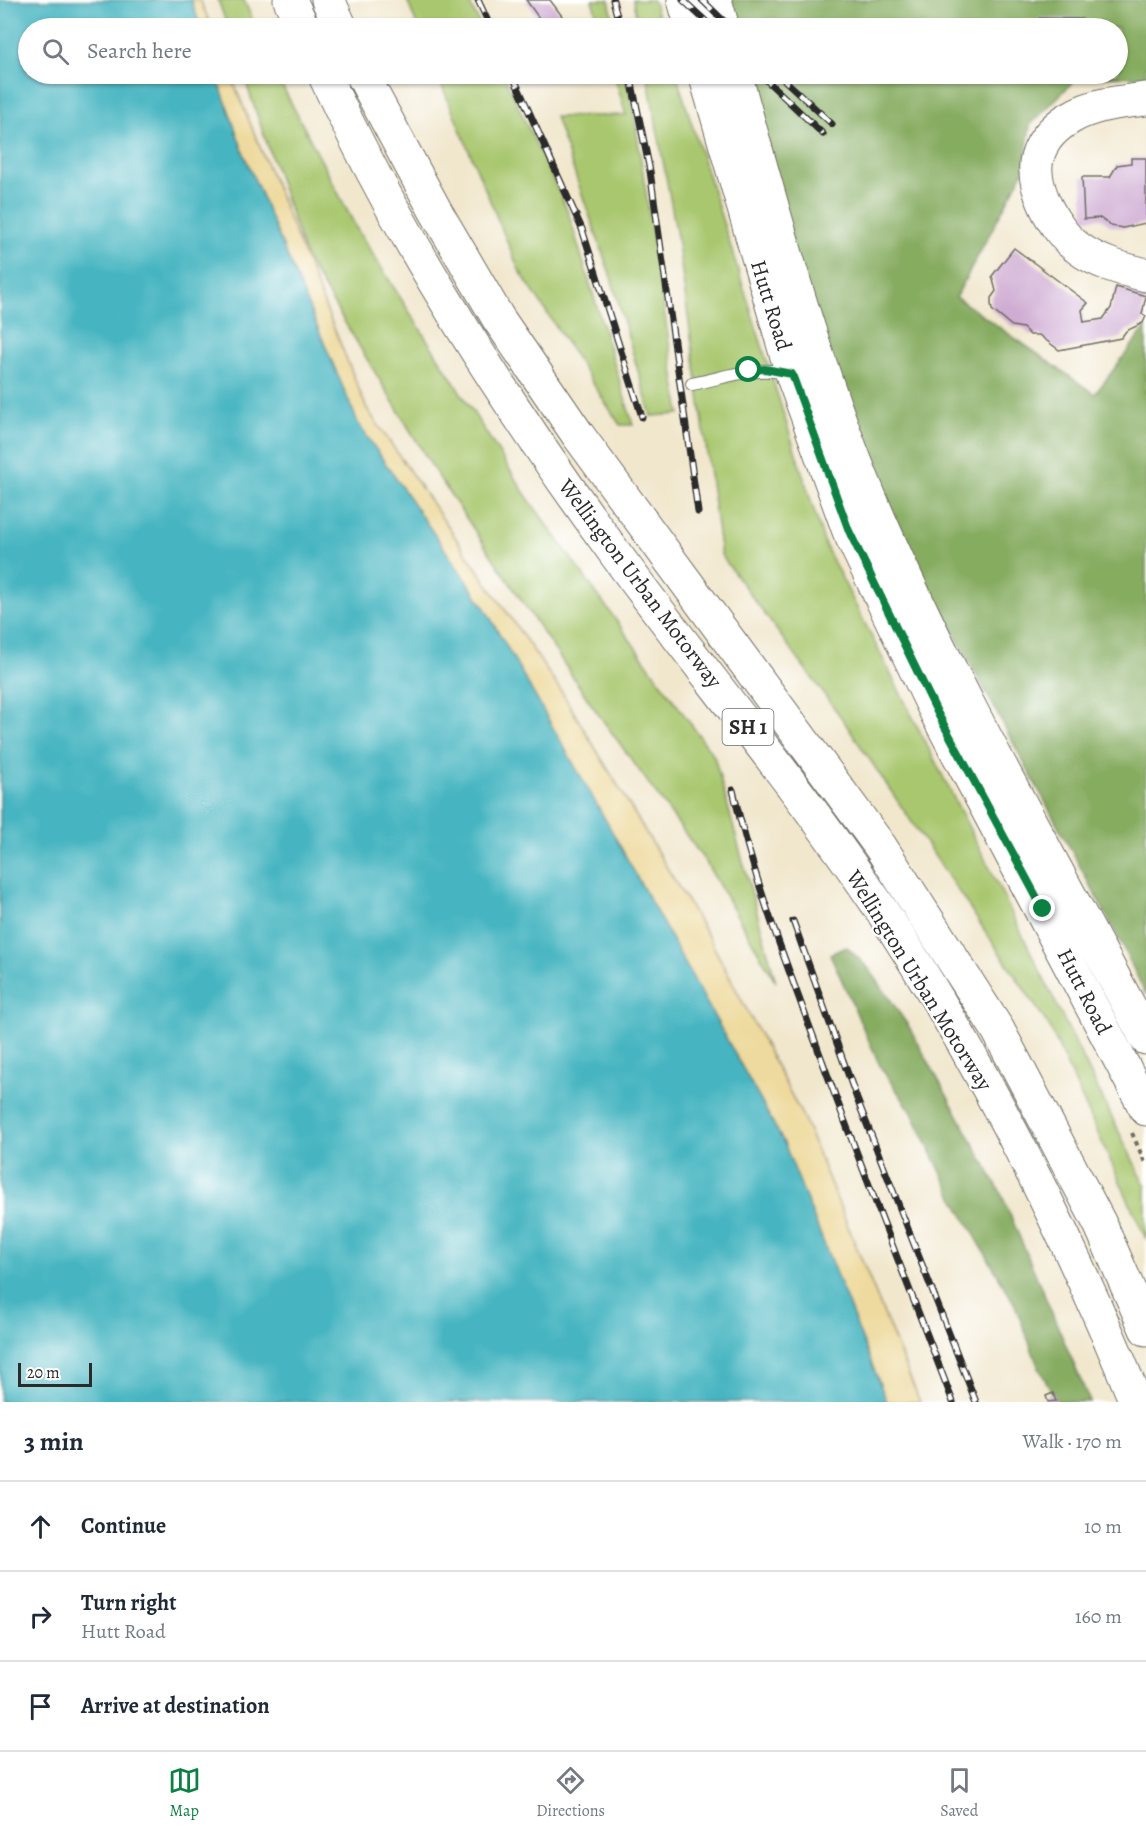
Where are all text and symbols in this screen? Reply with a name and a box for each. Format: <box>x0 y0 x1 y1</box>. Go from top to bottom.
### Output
search box <box>18 18 1128 84</box>
icon: search <box>39 35 72 68</box>
text: Search here <box>87 36 192 66</box>
street label: Hutt Road <box>743 256 799 354</box>
route start <box>735 356 761 382</box>
street label: Wellington Urban Motorway <box>551 472 729 695</box>
road number: SH 1 <box>722 709 774 745</box>
street label: Wellington Urban Motorway <box>838 864 1000 1097</box>
route end <box>1029 895 1055 921</box>
street label: Hutt Road <box>1050 943 1119 1040</box>
scale bar <box>18 1360 92 1388</box>
text: 20 m <box>27 1362 60 1384</box>
text: 3 min <box>24 1424 84 1459</box>
text: Walk · 170 m <box>1022 1428 1122 1455</box>
icon: ahead <box>24 1510 57 1543</box>
text: Continue <box>81 1511 166 1541</box>
text: 10 m <box>1084 1513 1122 1540</box>
text: Turn right <box>81 1588 177 1618</box>
icon: right <box>24 1600 57 1633</box>
text: 160 m <box>1075 1603 1122 1630</box>
text: Hutt Road <box>81 1618 166 1645</box>
icon: arrive <box>24 1690 57 1723</box>
text: Arrive at destination <box>81 1691 270 1721</box>
tab: Map <box>168 1764 201 1822</box>
tab: Directions <box>536 1764 605 1822</box>
tab: Saved <box>940 1764 978 1822</box>

